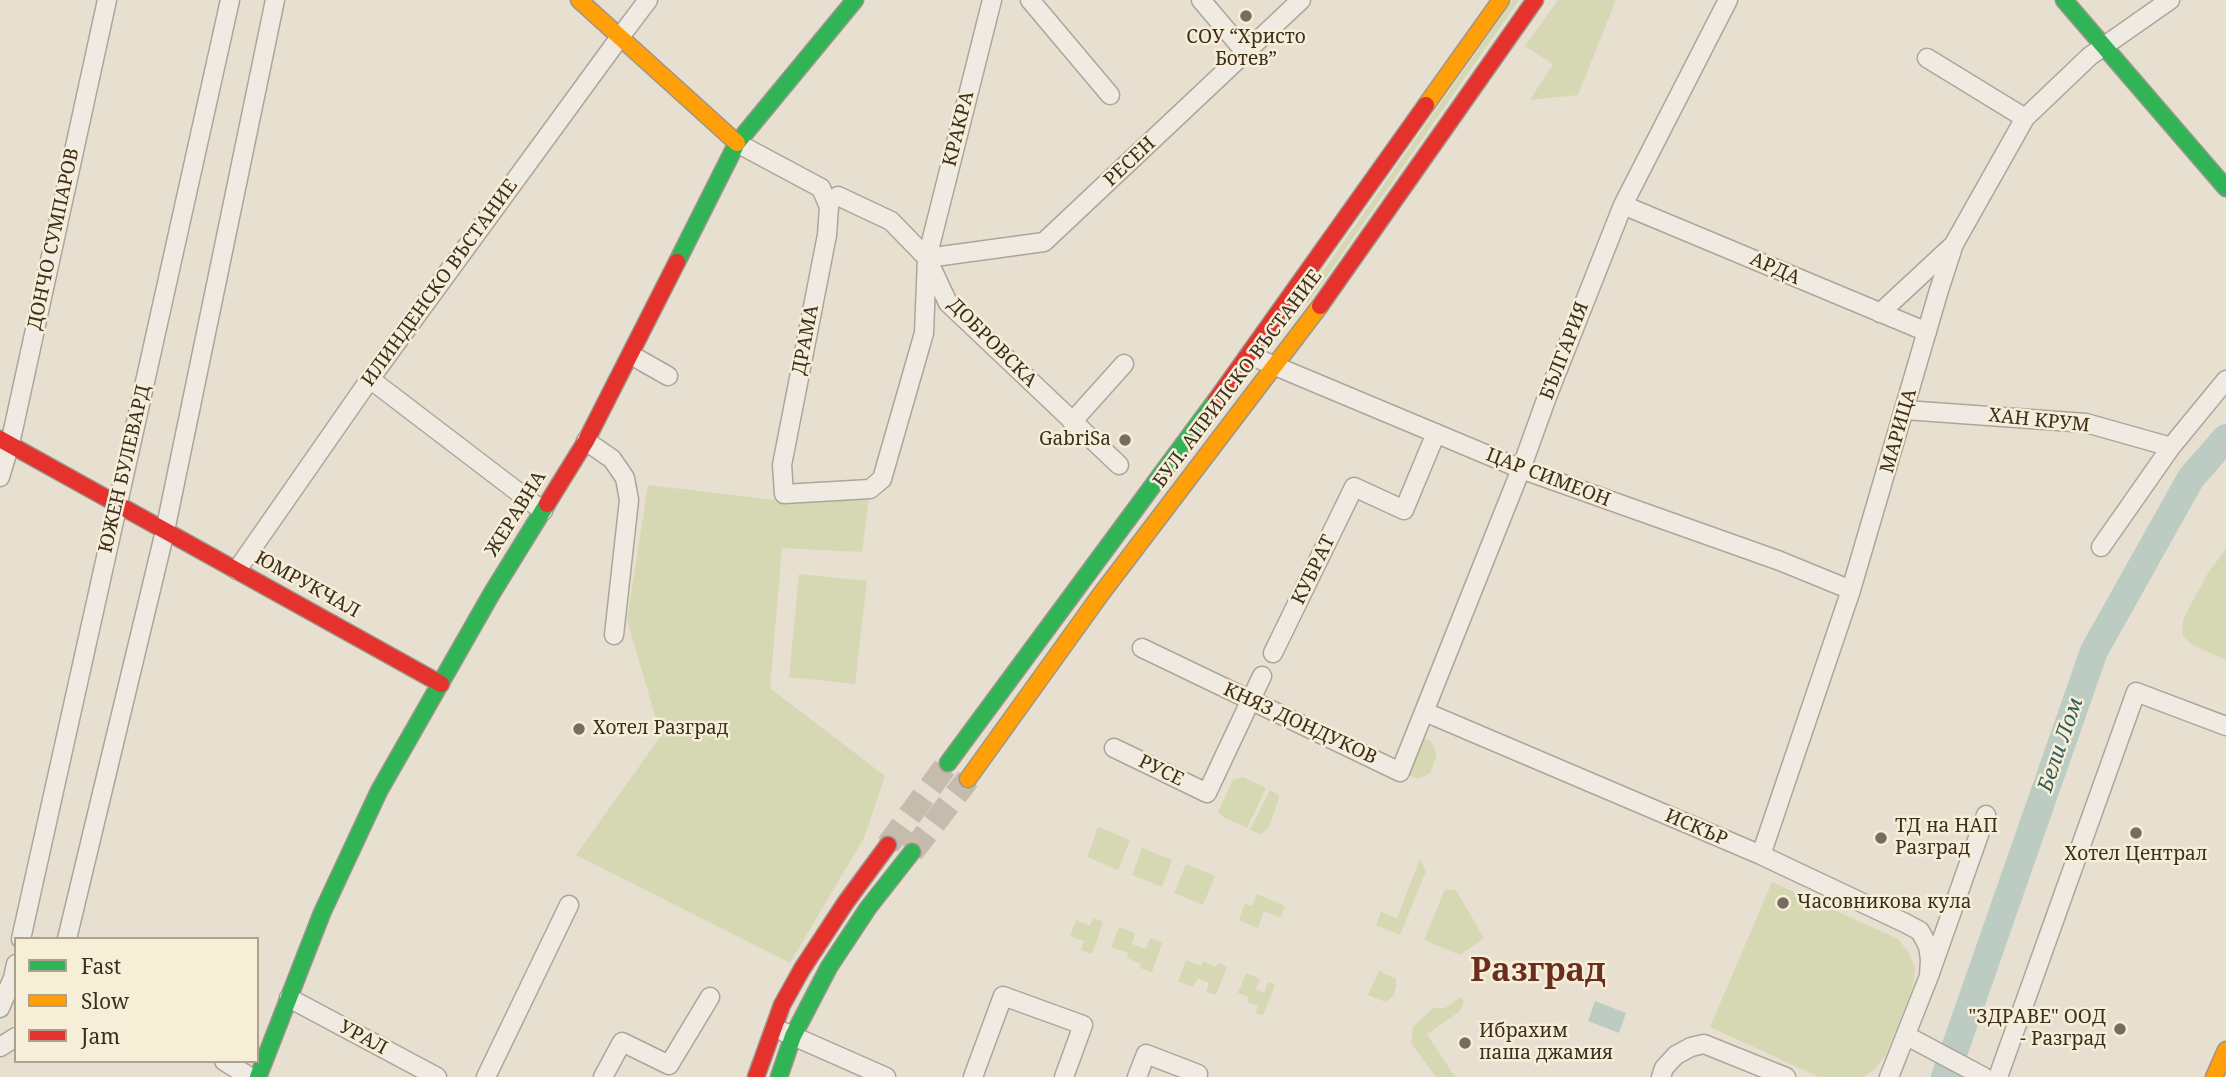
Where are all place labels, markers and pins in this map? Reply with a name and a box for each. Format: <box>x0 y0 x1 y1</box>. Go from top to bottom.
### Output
marker: СОУ “Христо Ботев” <box>1238 8 1254 24</box>
place label: СОУ “Христо Ботев” <box>1186 27 1306 71</box>
place label: GabriSa <box>1039 429 1111 451</box>
marker: GabriSa <box>1117 432 1133 448</box>
place label: Хотел Разград <box>593 718 729 740</box>
marker: Хотел Разград <box>571 721 587 737</box>
place label: ТД на НАП Разград <box>1895 816 1998 860</box>
marker: Хотел Централ <box>2128 825 2144 841</box>
marker: ТД на НАП Разград <box>1873 830 1889 846</box>
place label: Хотел Централ <box>2065 844 2207 866</box>
place label: Часовникова кула <box>1797 892 1972 914</box>
marker: Часовникова кула <box>1775 895 1791 911</box>
place label: "ЗДРАВЕ" ООД - Разград <box>1969 1007 2106 1051</box>
place label: Ибрахим паша джамия <box>1479 1021 1613 1065</box>
marker: "ЗДРАВЕ" ООД - Разград <box>2112 1021 2128 1037</box>
marker: Ибрахим паша джамия <box>1457 1035 1473 1051</box>

